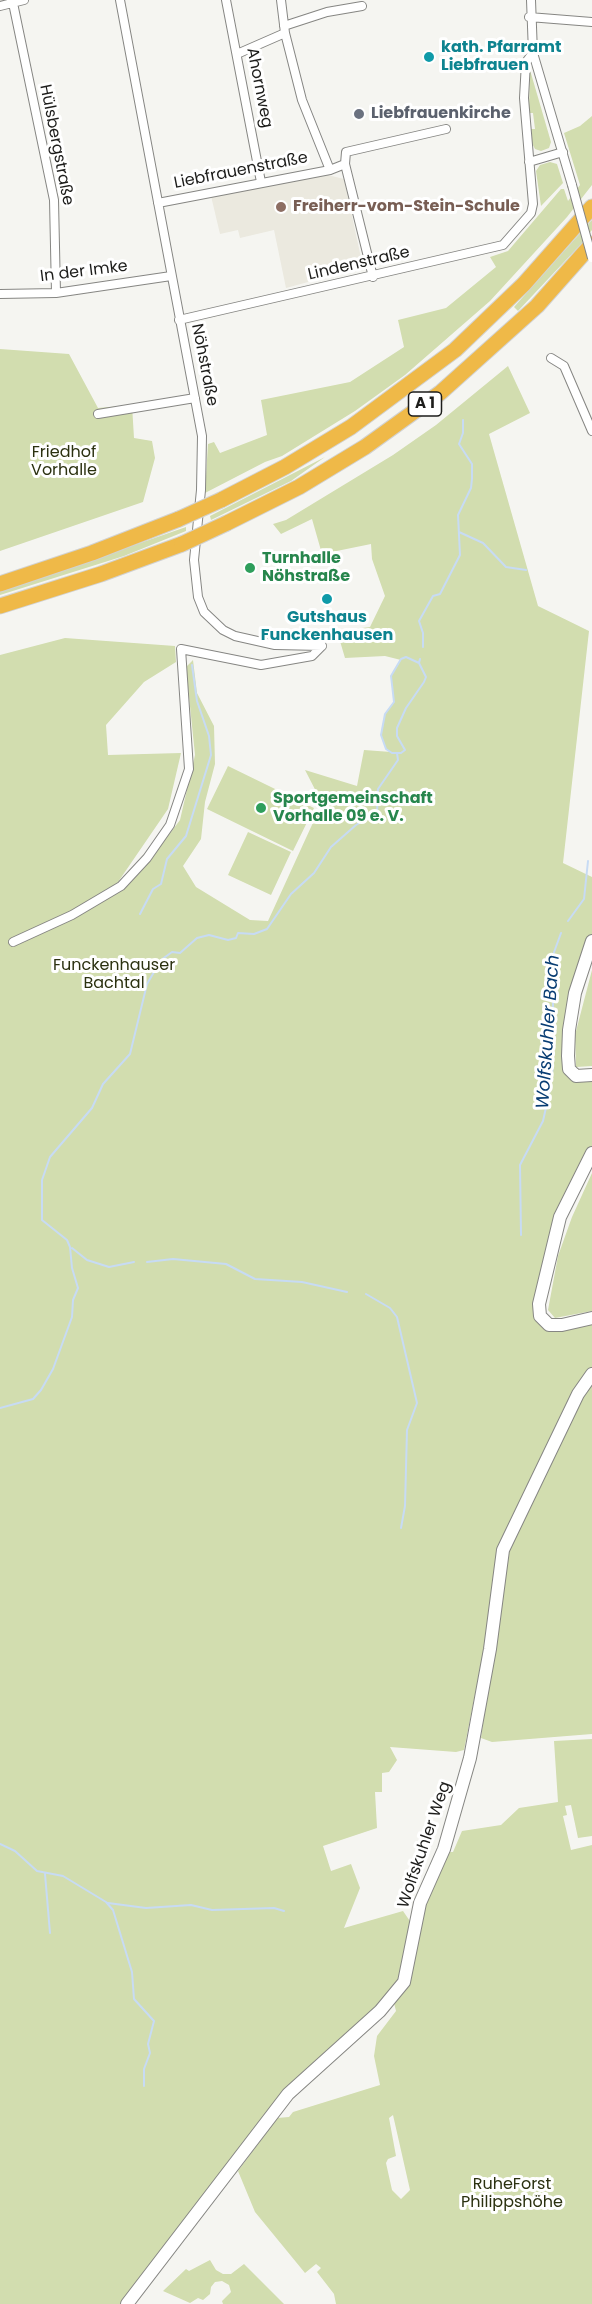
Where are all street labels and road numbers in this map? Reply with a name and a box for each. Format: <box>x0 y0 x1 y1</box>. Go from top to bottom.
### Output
street label: Ahornweg <box>242 46 276 130</box>
street label: Hülsbergstraße <box>35 83 77 207</box>
street label: Liebfrauenstraße <box>173 149 309 193</box>
street label: Lindenstraße <box>306 243 412 285</box>
street label: In der Imke <box>39 257 129 287</box>
street label: Nöhstraße <box>187 322 221 408</box>
road number: A 1 <box>408 392 442 416</box>
street label: Wolfskuhler Weg <box>394 1779 456 1911</box>

